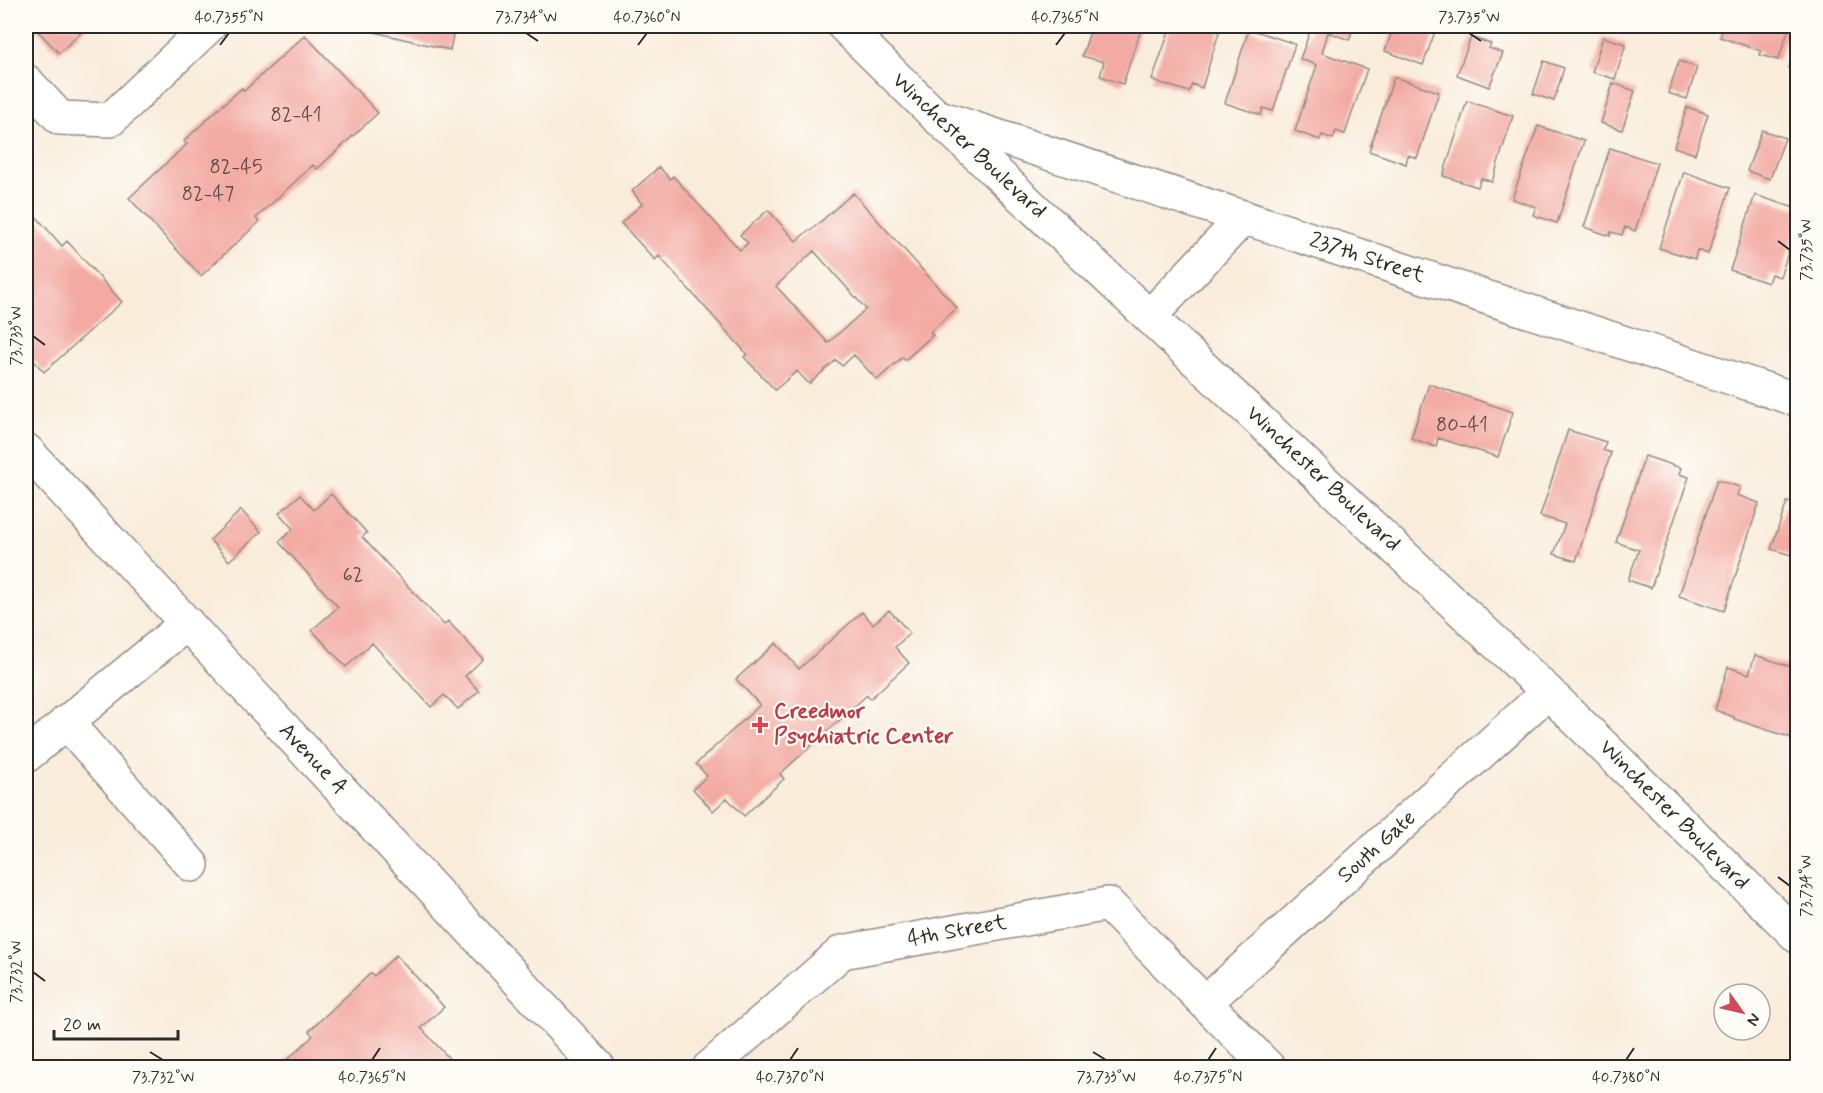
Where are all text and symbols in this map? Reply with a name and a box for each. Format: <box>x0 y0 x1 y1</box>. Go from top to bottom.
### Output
text: 40.7355°N <box>195 8 263 28</box>
text: 73.734°W <box>495 8 557 28</box>
text: 40.7360°N <box>614 8 680 28</box>
text: 40.7365°N <box>1031 8 1099 28</box>
text: 73.735°W <box>1438 8 1500 28</box>
street label: Winchester Boulevard <box>886 67 1052 225</box>
house number: 82-41 <box>270 102 322 129</box>
house number: 82-45 <box>209 154 263 181</box>
house number: 82-47 <box>182 181 234 208</box>
text: 73.735°W <box>1797 219 1817 281</box>
street label: 237th Street <box>1306 226 1428 290</box>
text: 73.733°W <box>7 306 27 366</box>
street label: Winchester Boulevard <box>1240 400 1406 558</box>
house number: 80-41 <box>1436 412 1488 439</box>
house number: 62 <box>343 562 363 589</box>
place label: Creedmor Psychiatric Center <box>774 698 954 751</box>
marker: Creedmor Psychiatric Center <box>751 716 769 734</box>
street label: Avenue A <box>272 717 354 801</box>
street label: Winchester Boulevard <box>1593 734 1755 896</box>
street label: South Gate <box>1332 804 1422 890</box>
text: 73.734°W <box>1797 855 1817 917</box>
street label: 4th Street <box>905 908 1009 953</box>
text: 73.732°W <box>7 941 27 1003</box>
north arrow <box>1712 982 1772 1042</box>
scale bar <box>54 1003 178 1041</box>
text: N <box>1742 1009 1765 1030</box>
text: 20 m <box>63 1013 101 1037</box>
text: 73.732°W <box>132 1068 194 1088</box>
text: 40.7365°N <box>338 1068 406 1088</box>
text: 40.7370°N <box>756 1068 824 1088</box>
text: 73.733°W <box>1076 1068 1136 1088</box>
text: 40.7375°N <box>1174 1068 1242 1088</box>
text: 40.7380°N <box>1592 1068 1660 1088</box>

